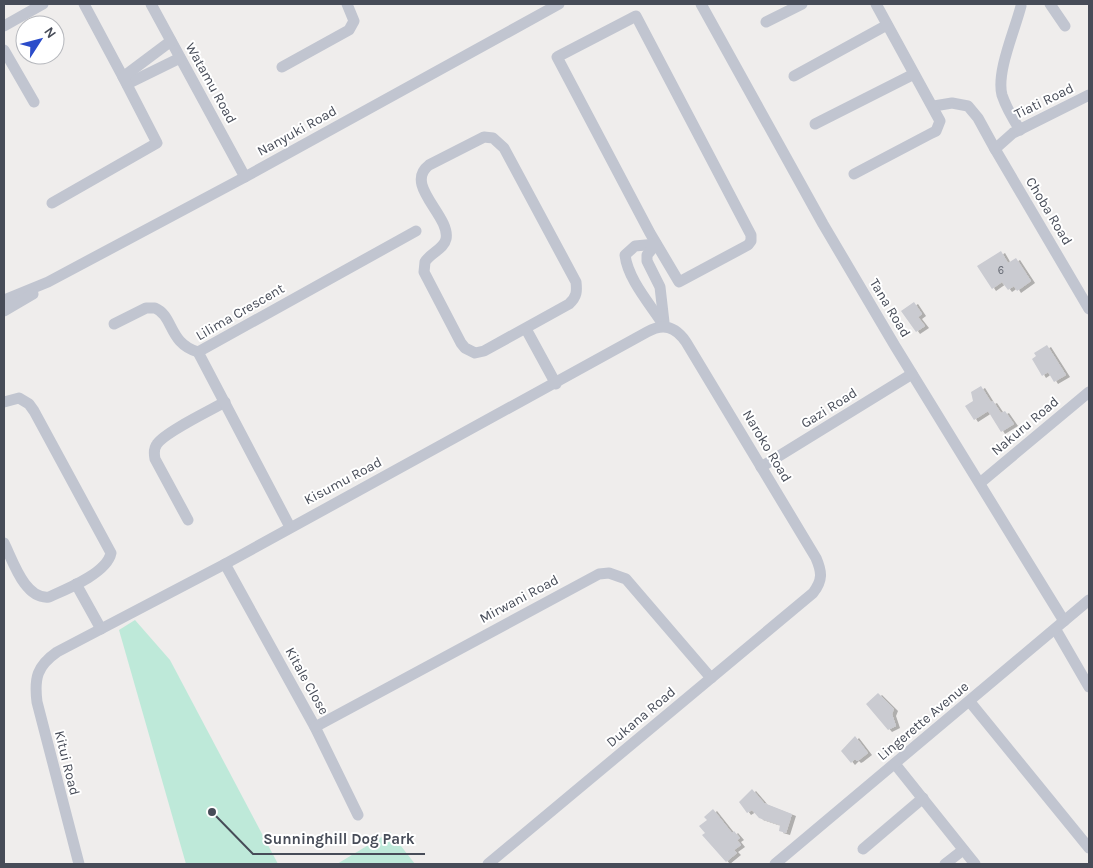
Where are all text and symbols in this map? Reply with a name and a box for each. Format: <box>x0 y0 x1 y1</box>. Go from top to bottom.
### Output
north arrow <box>15 15 65 65</box>
text: N <box>40 24 60 42</box>
street label: Watamu Road <box>182 40 240 126</box>
street label: Tiati Road <box>1012 79 1076 123</box>
street label: Nanyuki Road <box>254 102 340 160</box>
street label: Choba Road <box>1022 174 1076 248</box>
house number: 6 <box>998 264 1004 277</box>
street label: Tana Road <box>866 276 914 340</box>
street label: Lilima Crescent <box>193 280 287 344</box>
street label: Gazi Road <box>798 384 860 432</box>
street label: Nakuru Road <box>988 393 1062 459</box>
street label: Naroko Road <box>739 407 795 485</box>
street label: Kisumu Road <box>301 453 385 509</box>
street label: Mirwani Road <box>477 571 561 627</box>
street label: Kitale Close <box>281 644 333 718</box>
street label: Lingerette Avenue <box>874 678 972 764</box>
street label: Dukana Road <box>603 683 679 751</box>
street label: Kitui Road <box>51 729 83 797</box>
callout: Sunninghill Dog Park <box>253 824 425 854</box>
text: Sunninghill Dog Park <box>263 830 415 848</box>

